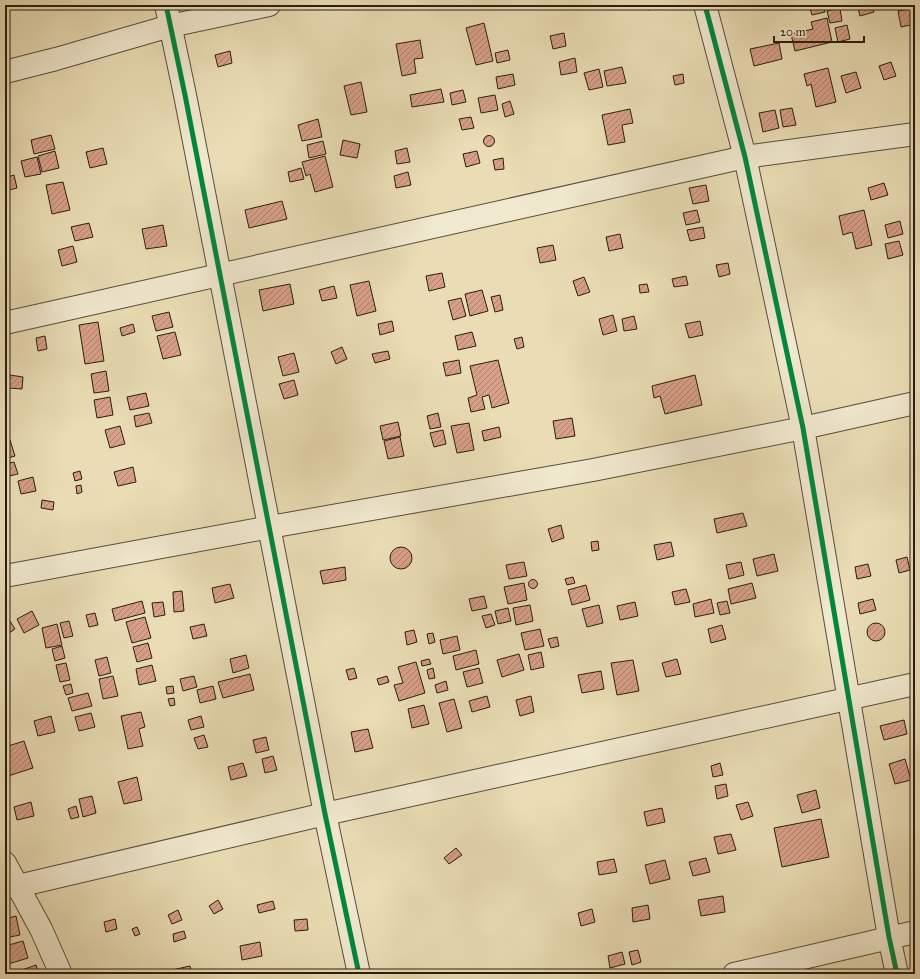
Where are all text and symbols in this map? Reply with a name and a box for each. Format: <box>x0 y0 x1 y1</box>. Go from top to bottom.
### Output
scale bar <box>774 18 864 44</box>
text: 20 m <box>780 25 806 39</box>

